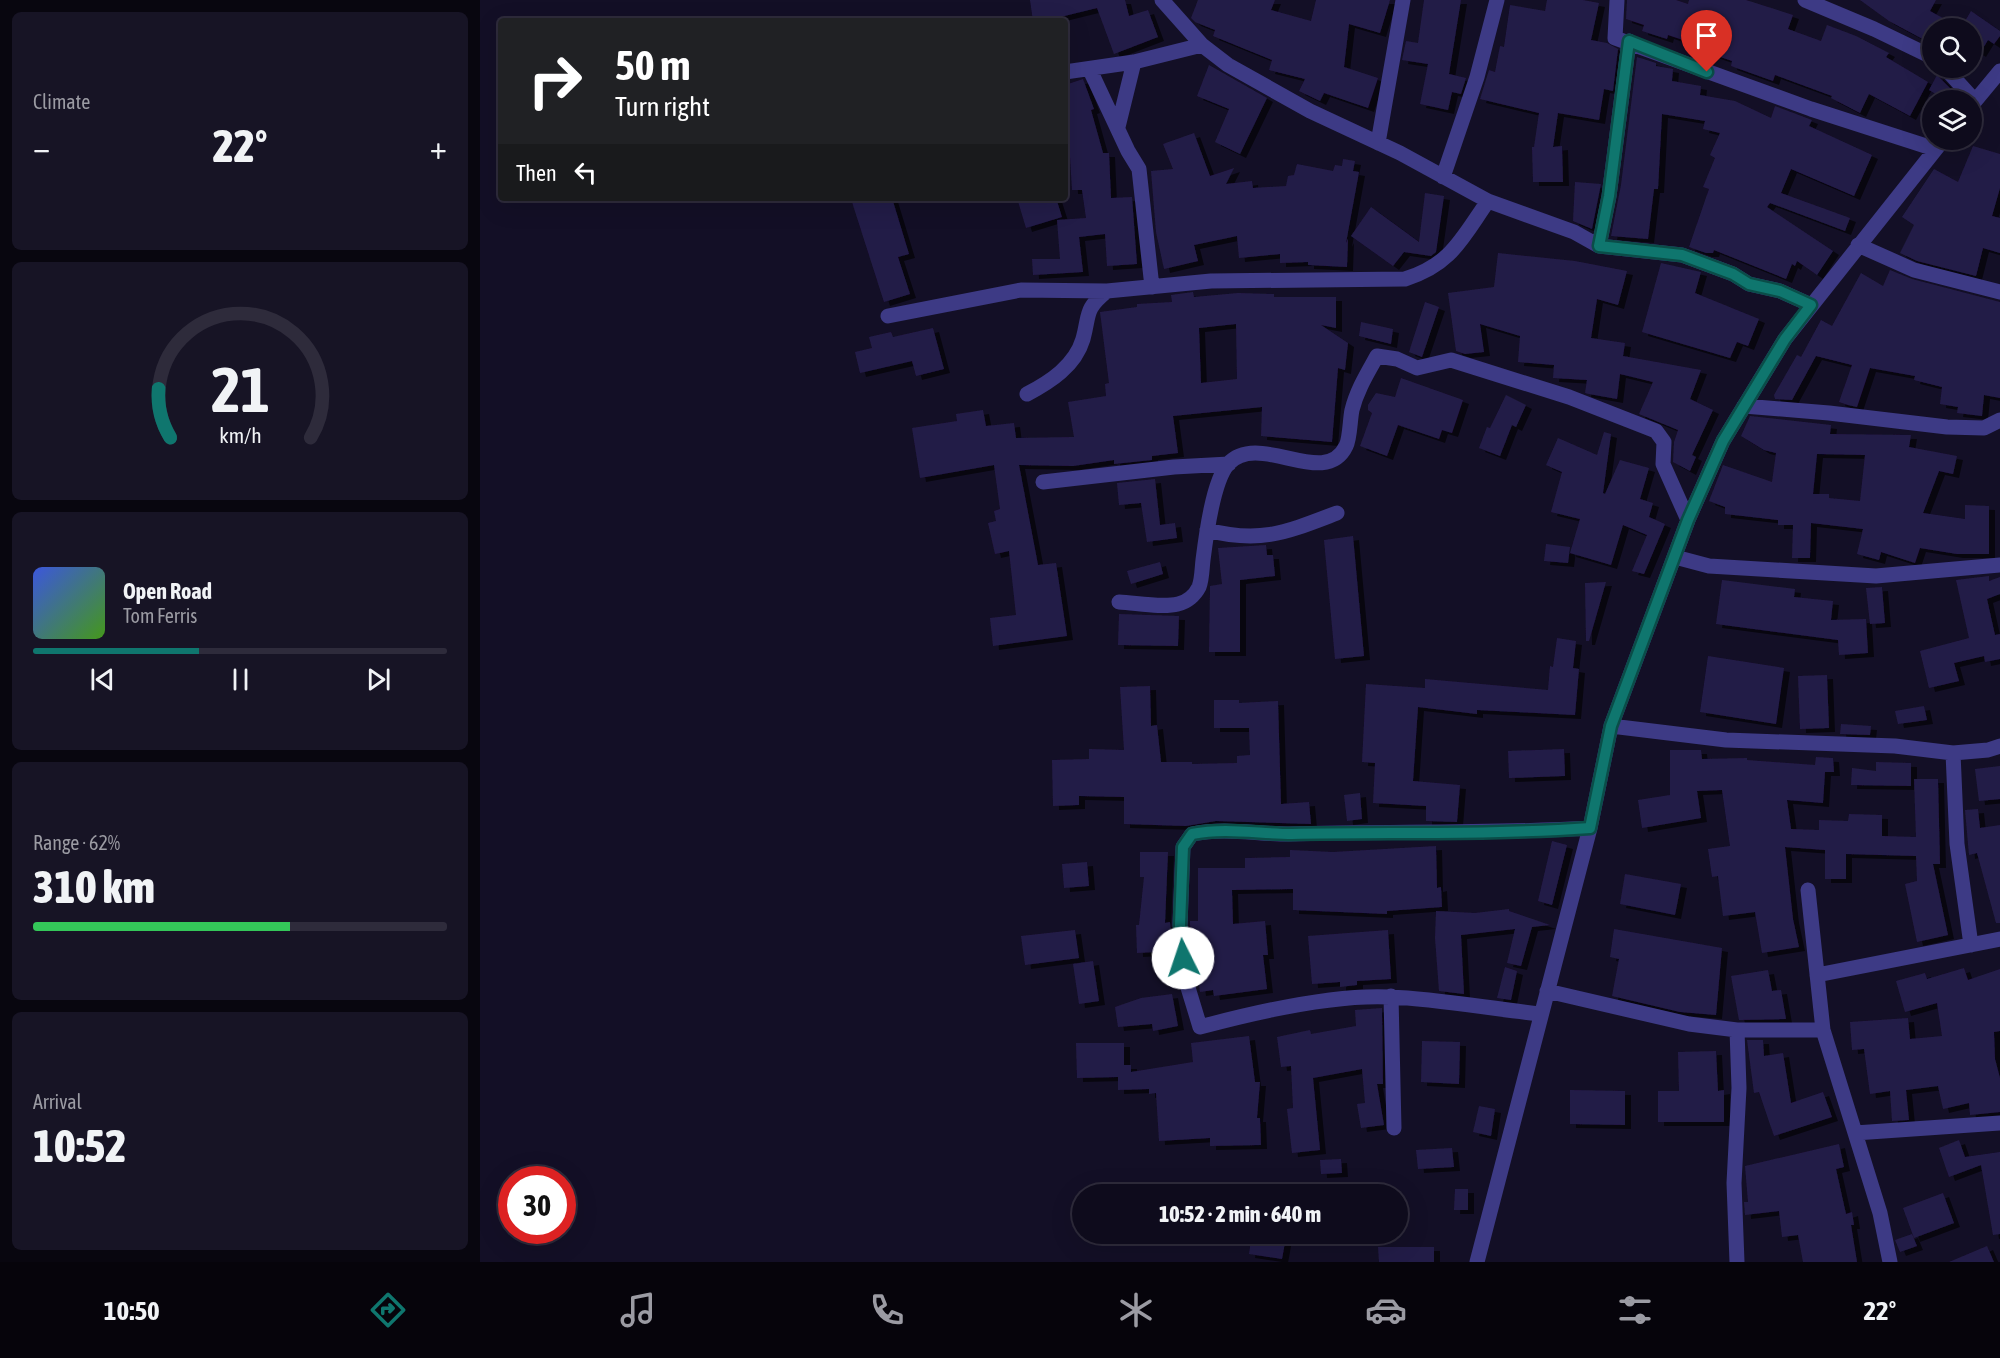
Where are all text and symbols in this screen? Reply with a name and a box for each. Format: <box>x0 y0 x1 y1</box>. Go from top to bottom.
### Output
pin <box>1681 10 1732 72</box>
map controls <box>1922 18 1982 150</box>
button: search <box>1922 18 1982 78</box>
icon: arrive <box>1690 19 1723 52</box>
text: 50 m <box>615 41 690 89</box>
icon: right <box>516 42 594 120</box>
text: Climate <box>33 90 90 113</box>
button: layers <box>1922 90 1982 150</box>
text: Turn right <box>615 91 710 122</box>
text: 22° <box>213 120 267 172</box>
text: − <box>33 128 50 166</box>
text: + <box>430 128 447 166</box>
icon: left <box>569 156 602 189</box>
text: Then <box>516 160 557 186</box>
text: 21 <box>211 354 269 425</box>
text: km/h <box>219 423 261 448</box>
text: Open Road <box>123 578 212 604</box>
text: Tom Ferris <box>123 604 197 627</box>
icon: previous <box>86 663 119 696</box>
icon: pause <box>224 663 257 696</box>
icon: next <box>362 663 395 696</box>
text: Range · 62% <box>33 831 120 854</box>
text: 310 km <box>33 861 155 913</box>
position arrow <box>1151 926 1215 990</box>
text: Arrival <box>33 1090 82 1113</box>
text: 10:52 <box>33 1120 127 1172</box>
speed limit sign: 30 <box>498 1166 576 1244</box>
text: 10:52 · 2 min · 640 m <box>1159 1201 1321 1227</box>
icon: directions <box>367 1289 409 1331</box>
icon: music <box>617 1289 659 1331</box>
icon: phone <box>866 1289 908 1331</box>
icon: climate <box>1115 1289 1157 1331</box>
icon: car <box>1365 1289 1407 1331</box>
icon: filters <box>1614 1289 1656 1331</box>
text: 10:50 <box>104 1295 160 1326</box>
text: 22° <box>1863 1295 1896 1326</box>

